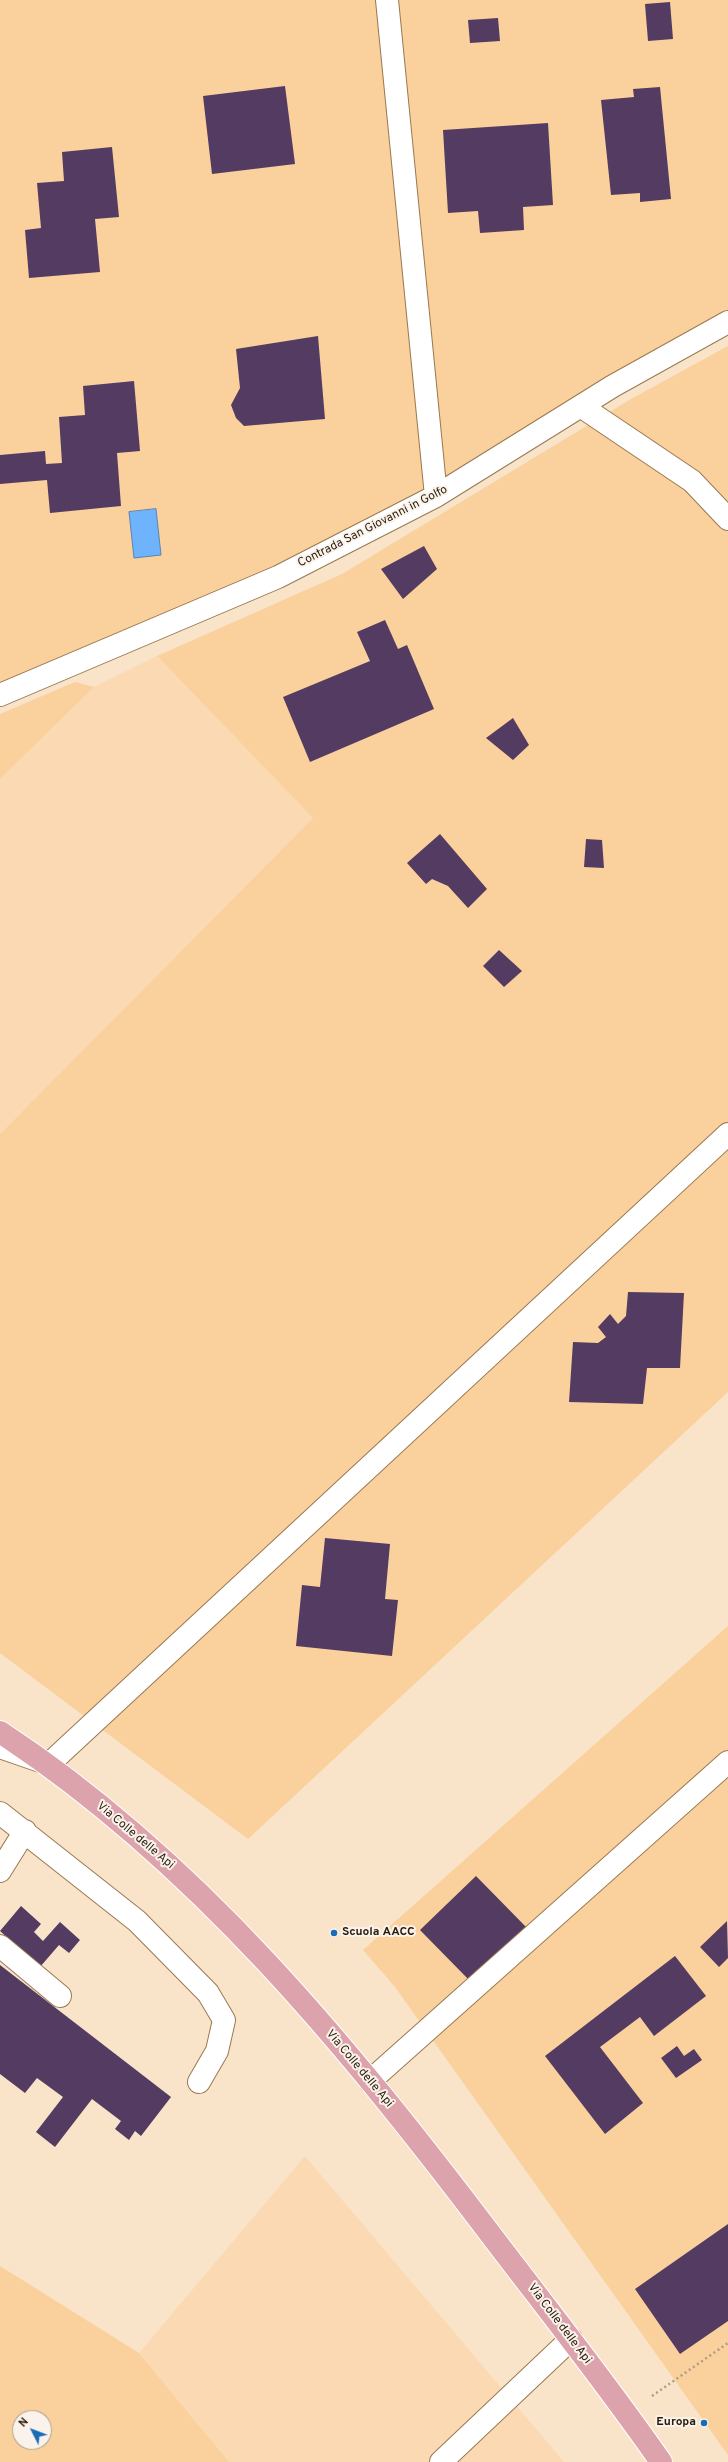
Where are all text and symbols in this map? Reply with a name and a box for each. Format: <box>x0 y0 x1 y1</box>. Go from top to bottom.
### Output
street label: Contrada San Giovanni in Golfo <box>296 483 450 571</box>
street label: Via Colle delle Api <box>93 1799 177 1873</box>
place label: Scuola AACC <box>342 1926 415 1940</box>
marker: Scuola AACC <box>329 1928 339 1938</box>
street label: Via Colle delle Api <box>322 2027 396 2111</box>
street label: Via Colle delle Api <box>524 2281 594 2367</box>
north arrow <box>12 2410 52 2450</box>
text: N <box>16 2415 32 2430</box>
place label: Europa <box>656 2416 696 2430</box>
marker: Europa <box>699 2418 709 2428</box>

